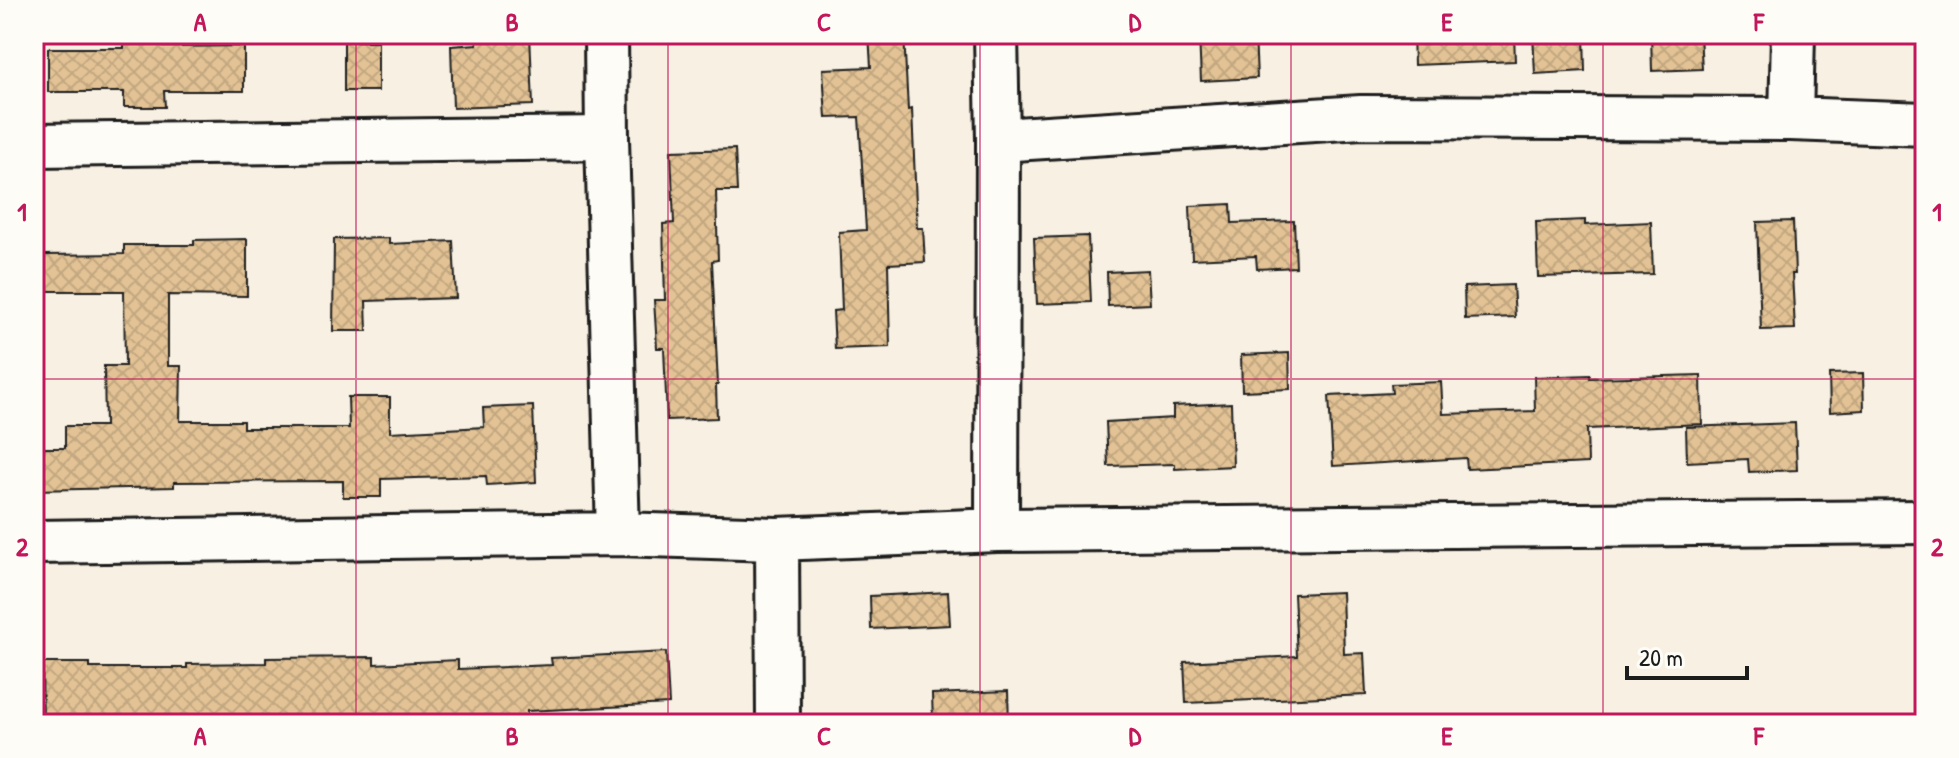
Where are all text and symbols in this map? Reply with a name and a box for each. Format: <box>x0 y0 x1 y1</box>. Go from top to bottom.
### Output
text: A <box>194 4 207 39</box>
text: B <box>505 4 519 39</box>
text: C <box>817 4 831 39</box>
text: D <box>1129 4 1142 39</box>
text: E <box>1441 4 1453 39</box>
text: F <box>1753 4 1765 39</box>
text: 1 <box>17 194 27 229</box>
text: 1 <box>1932 194 1942 229</box>
text: 2 <box>16 529 29 564</box>
text: 2 <box>1931 529 1944 564</box>
scale bar <box>1627 630 1747 680</box>
text: 20 m <box>1639 641 1683 673</box>
text: A <box>194 718 207 753</box>
text: B <box>505 718 519 753</box>
text: C <box>817 718 831 753</box>
text: D <box>1129 718 1142 753</box>
text: E <box>1441 718 1453 753</box>
text: F <box>1753 718 1765 753</box>

